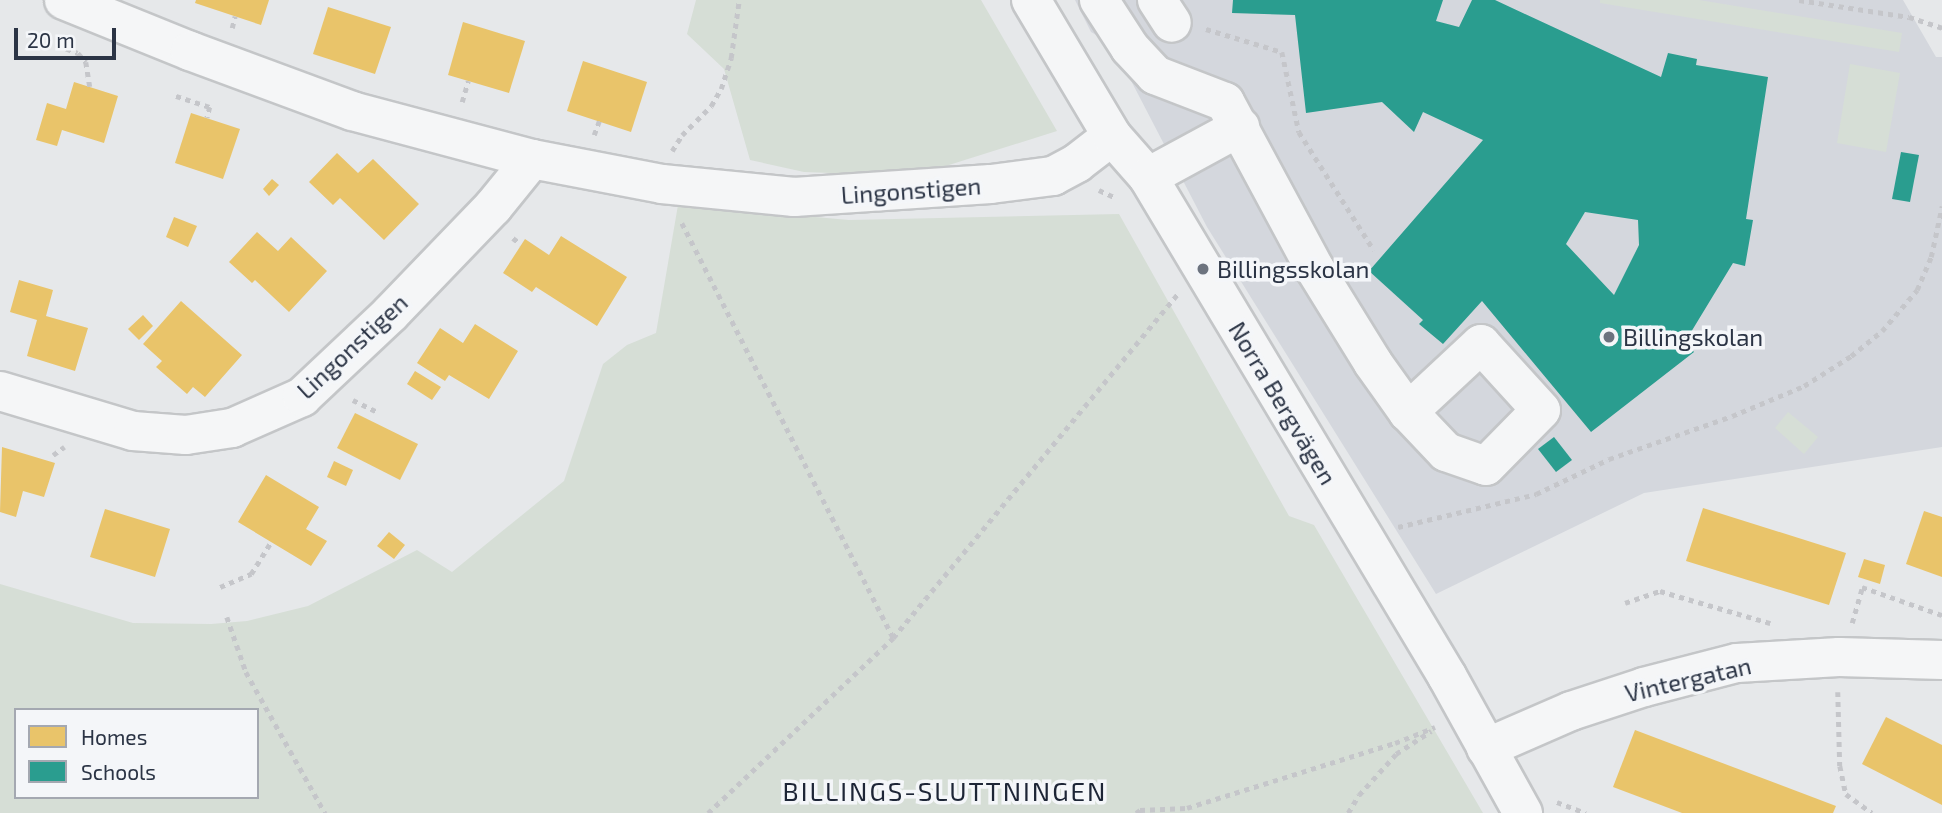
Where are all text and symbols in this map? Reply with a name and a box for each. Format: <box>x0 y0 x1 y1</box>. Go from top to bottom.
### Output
scale bar <box>18 14 119 58</box>
text: 20 m <box>27 27 75 52</box>
street label: Lingonstigen <box>840 171 982 209</box>
place label: Billingsskolan <box>1217 255 1369 283</box>
marker: Billingsskolan <box>1195 261 1211 277</box>
street label: Lingonstigen <box>291 288 413 404</box>
street label: Norra Bergvägen <box>1223 316 1343 490</box>
place label: Billingskolan <box>1623 323 1763 351</box>
marker: Billingskolan <box>1601 329 1617 345</box>
street label: Vintergatan <box>1622 650 1754 708</box>
legend <box>14 708 259 799</box>
text: Homes <box>81 724 147 749</box>
text: Schools <box>81 759 156 784</box>
district label: BILLINGS-SLUTTNINGEN <box>785 775 1105 807</box>

